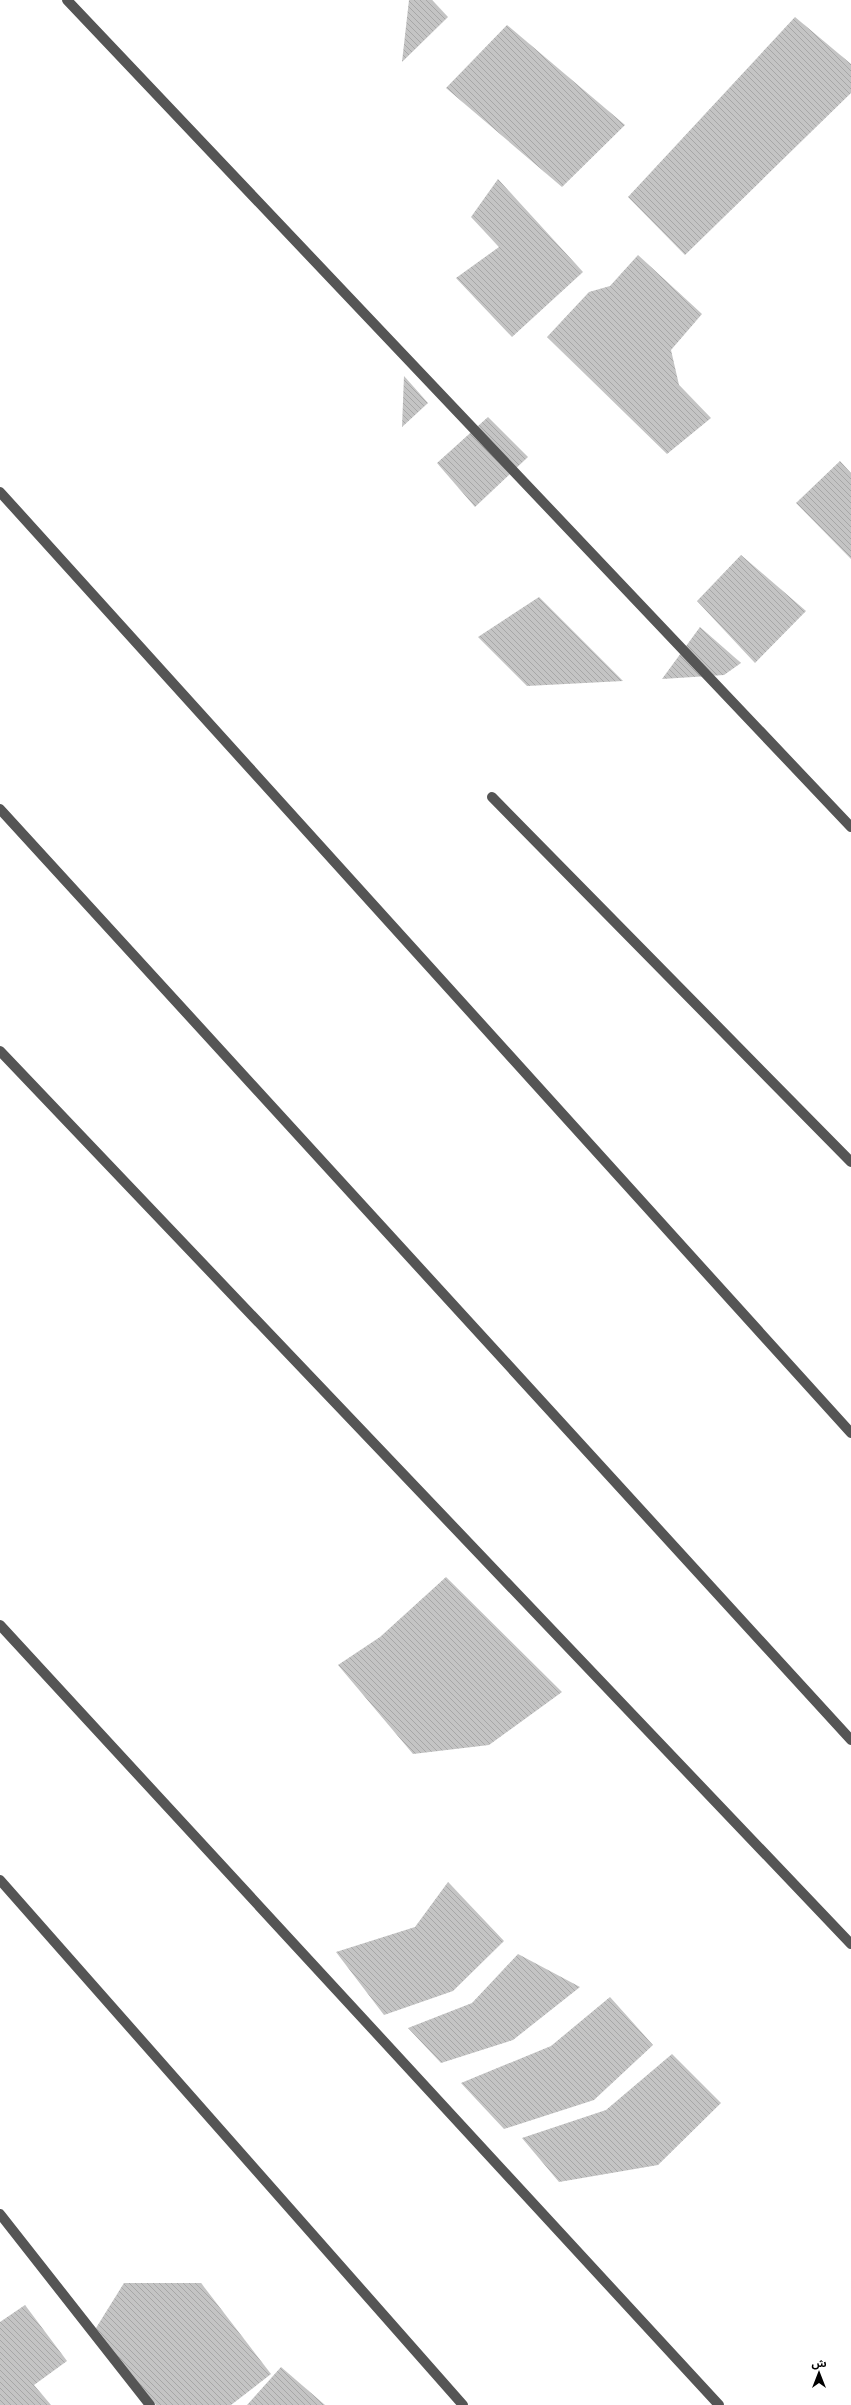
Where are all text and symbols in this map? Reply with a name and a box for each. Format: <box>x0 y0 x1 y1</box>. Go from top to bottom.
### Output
north arrow <box>799 2353 839 2393</box>
text: ش <box>811 2357 827 2370</box>

